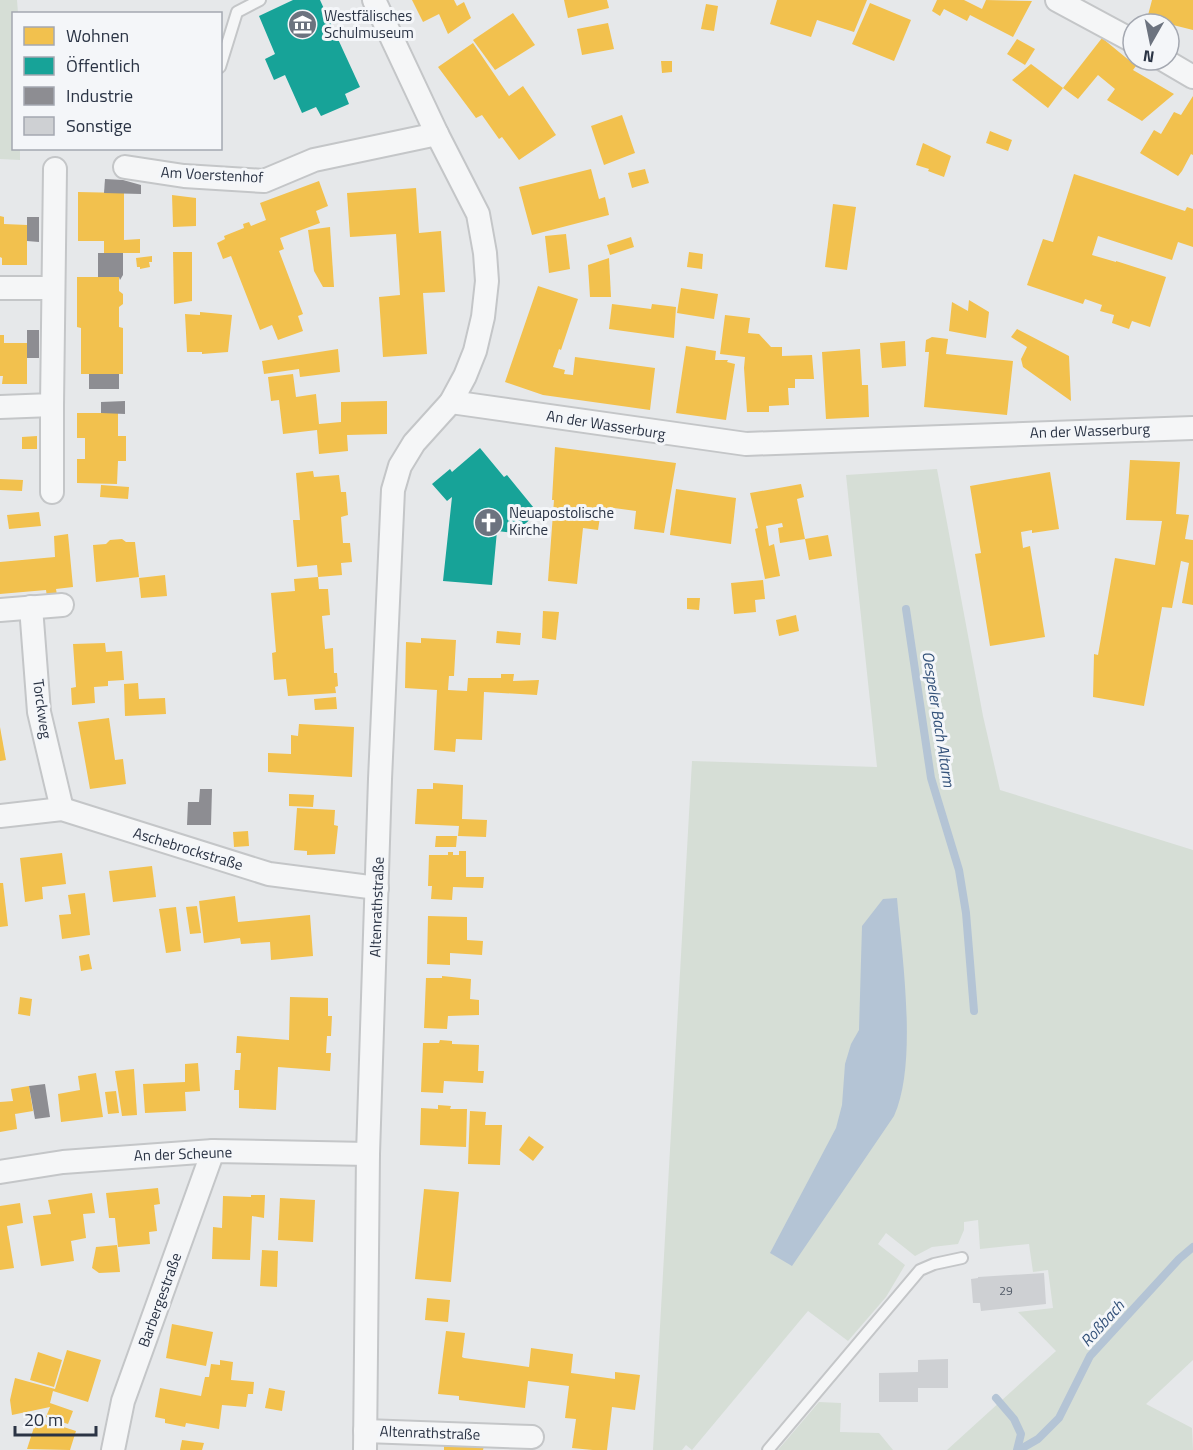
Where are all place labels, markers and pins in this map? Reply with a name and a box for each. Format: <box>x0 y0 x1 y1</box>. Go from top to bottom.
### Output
place label: Westfälisches Schulmuseum <box>324 4 414 44</box>
museum icon: Westfälisches Schulmuseum <box>287 9 319 41</box>
place label: Neuapostolische Kirche <box>509 501 614 541</box>
church icon: Neuapostolische Kirche <box>472 506 504 538</box>

